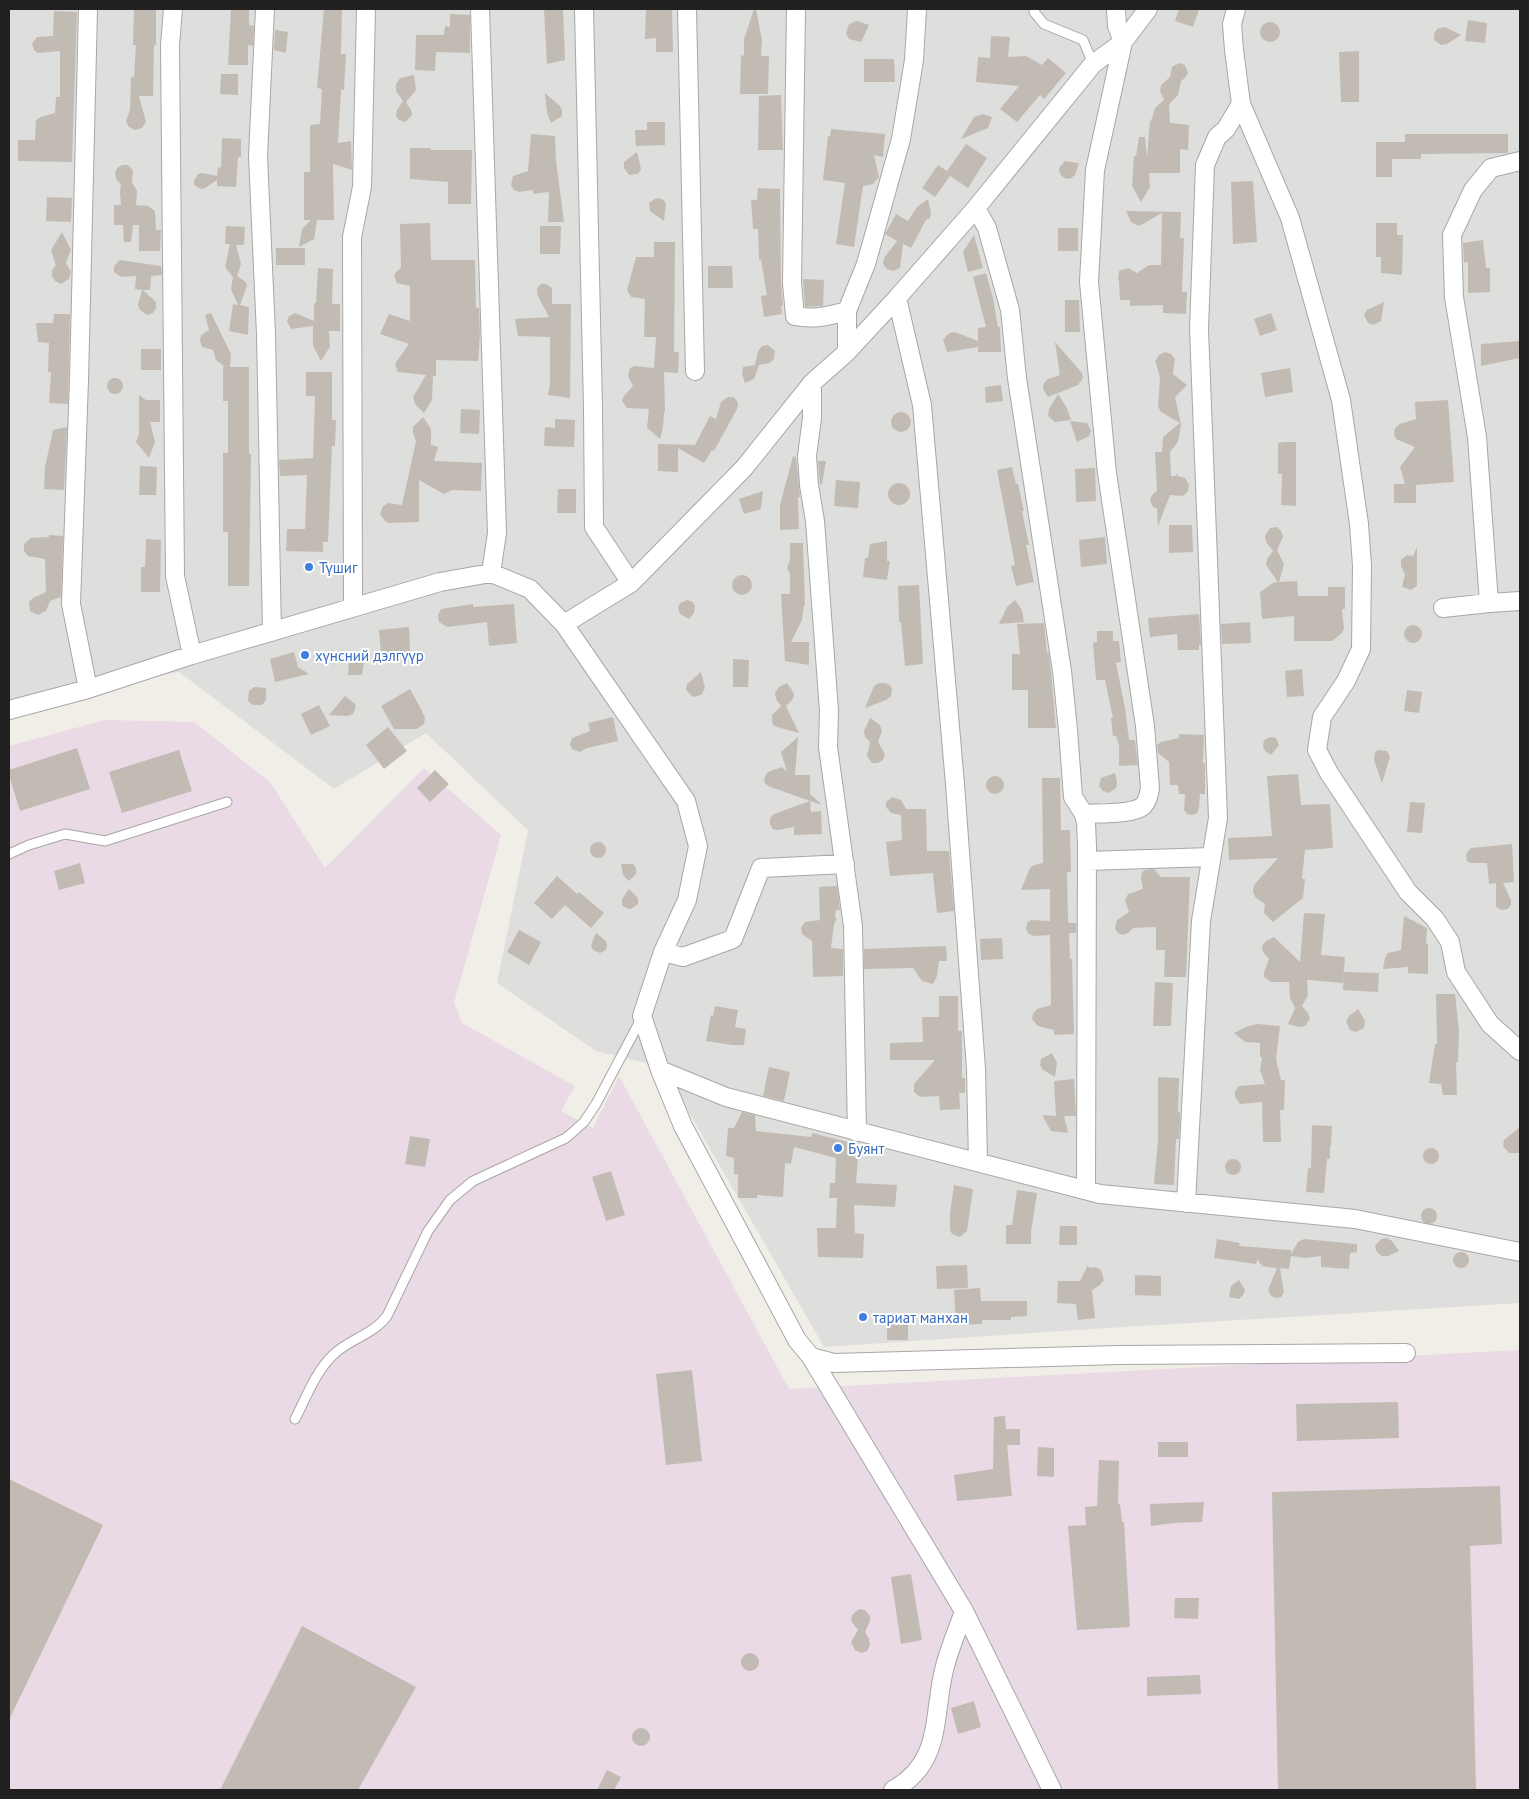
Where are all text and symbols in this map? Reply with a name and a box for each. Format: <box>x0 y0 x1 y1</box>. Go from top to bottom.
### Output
place label: Түшиг <box>319 558 358 577</box>
marker: Түшиг <box>303 561 315 573</box>
place label: хүнсний дэлгүүр <box>315 646 424 665</box>
marker: хүнсний дэлгүүр <box>299 649 311 661</box>
place label: Буянт <box>848 1139 884 1158</box>
marker: Буянт <box>832 1142 844 1154</box>
place label: тариат манхан <box>873 1308 968 1327</box>
marker: тариат манхан <box>857 1311 869 1323</box>

